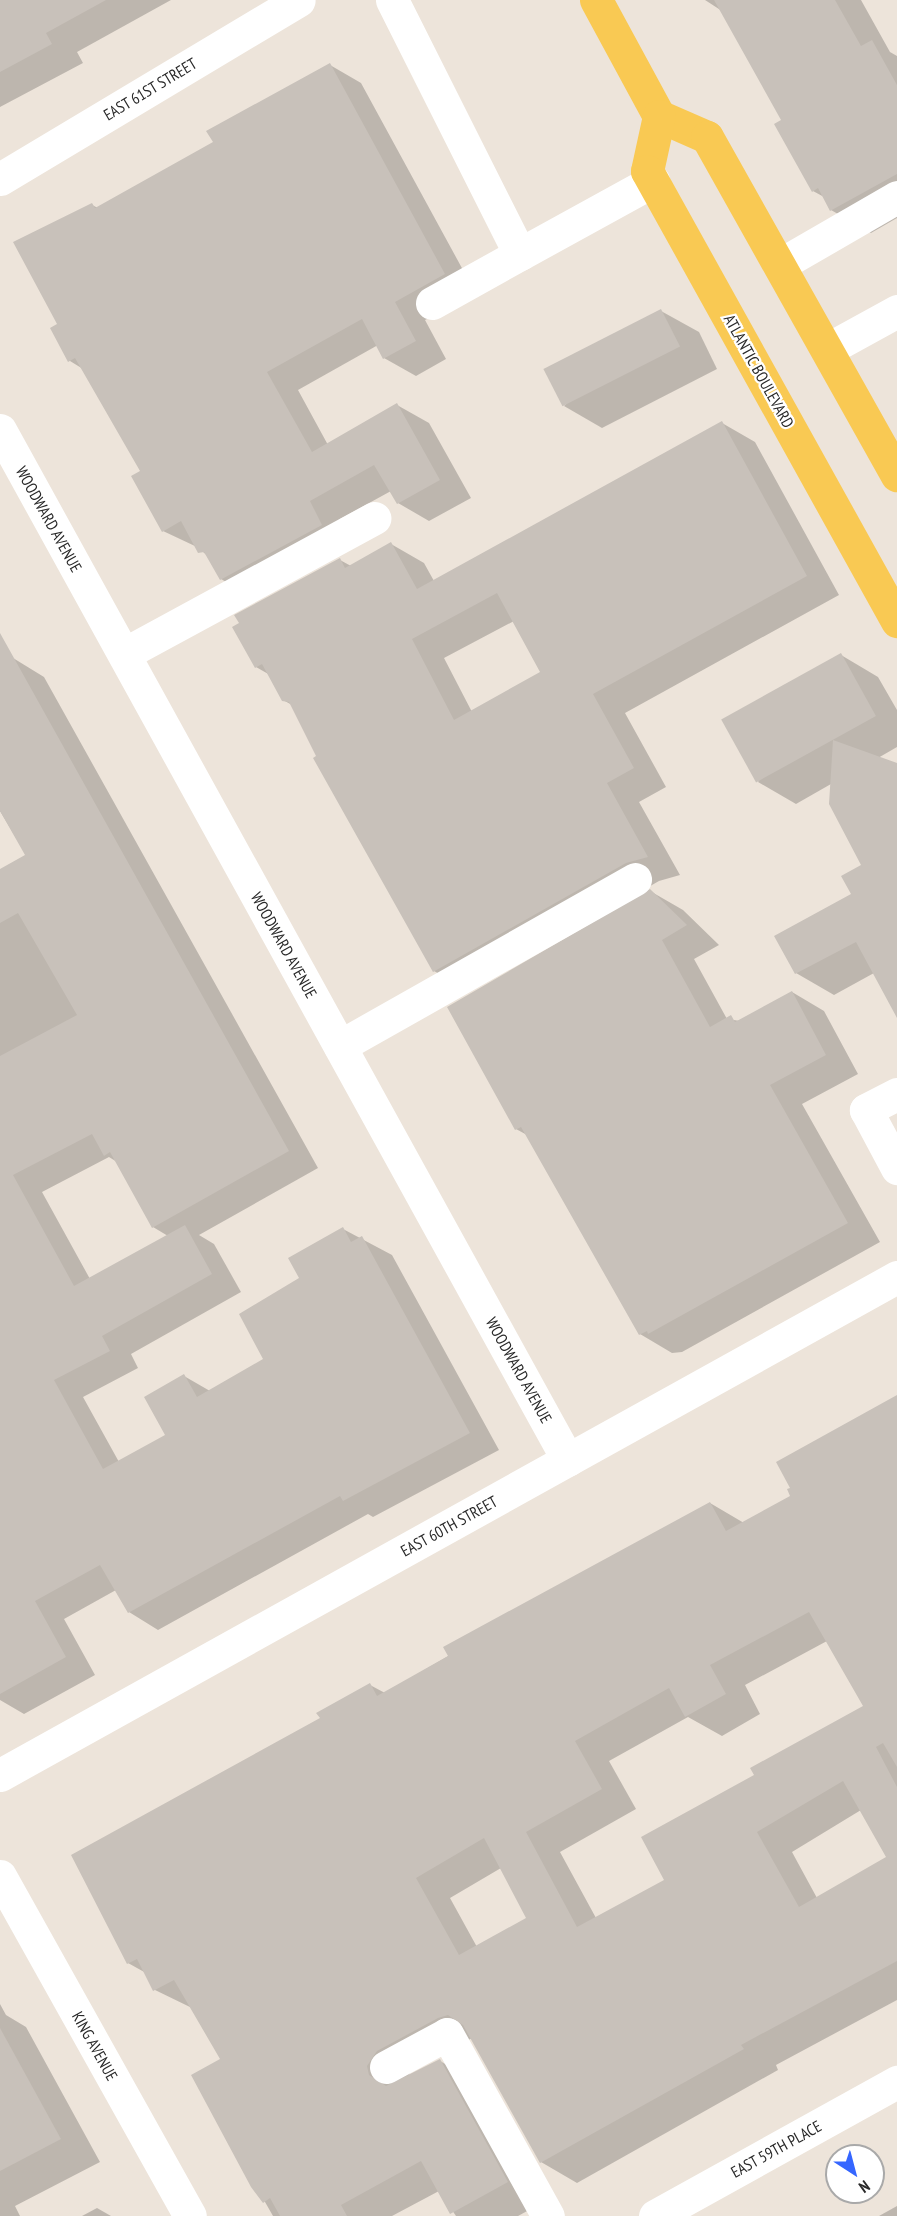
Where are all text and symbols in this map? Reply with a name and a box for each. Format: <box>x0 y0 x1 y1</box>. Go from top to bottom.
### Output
street label: EAST 61ST STREET <box>100 53 200 125</box>
street label: ATLANTIC BOULEVARD <box>720 311 798 431</box>
street label: WOODWARD AVENUE <box>12 462 86 576</box>
street label: WOODWARD AVENUE <box>247 888 321 1002</box>
street label: WOODWARD AVENUE <box>482 1313 556 1427</box>
street label: EAST 60TH STREET <box>397 1491 501 1561</box>
street label: KING AVENUE <box>68 2008 122 2084</box>
street label: EAST 59TH PLACE <box>727 2116 825 2182</box>
north arrow <box>825 2144 885 2204</box>
text: N <box>855 2176 874 2198</box>

